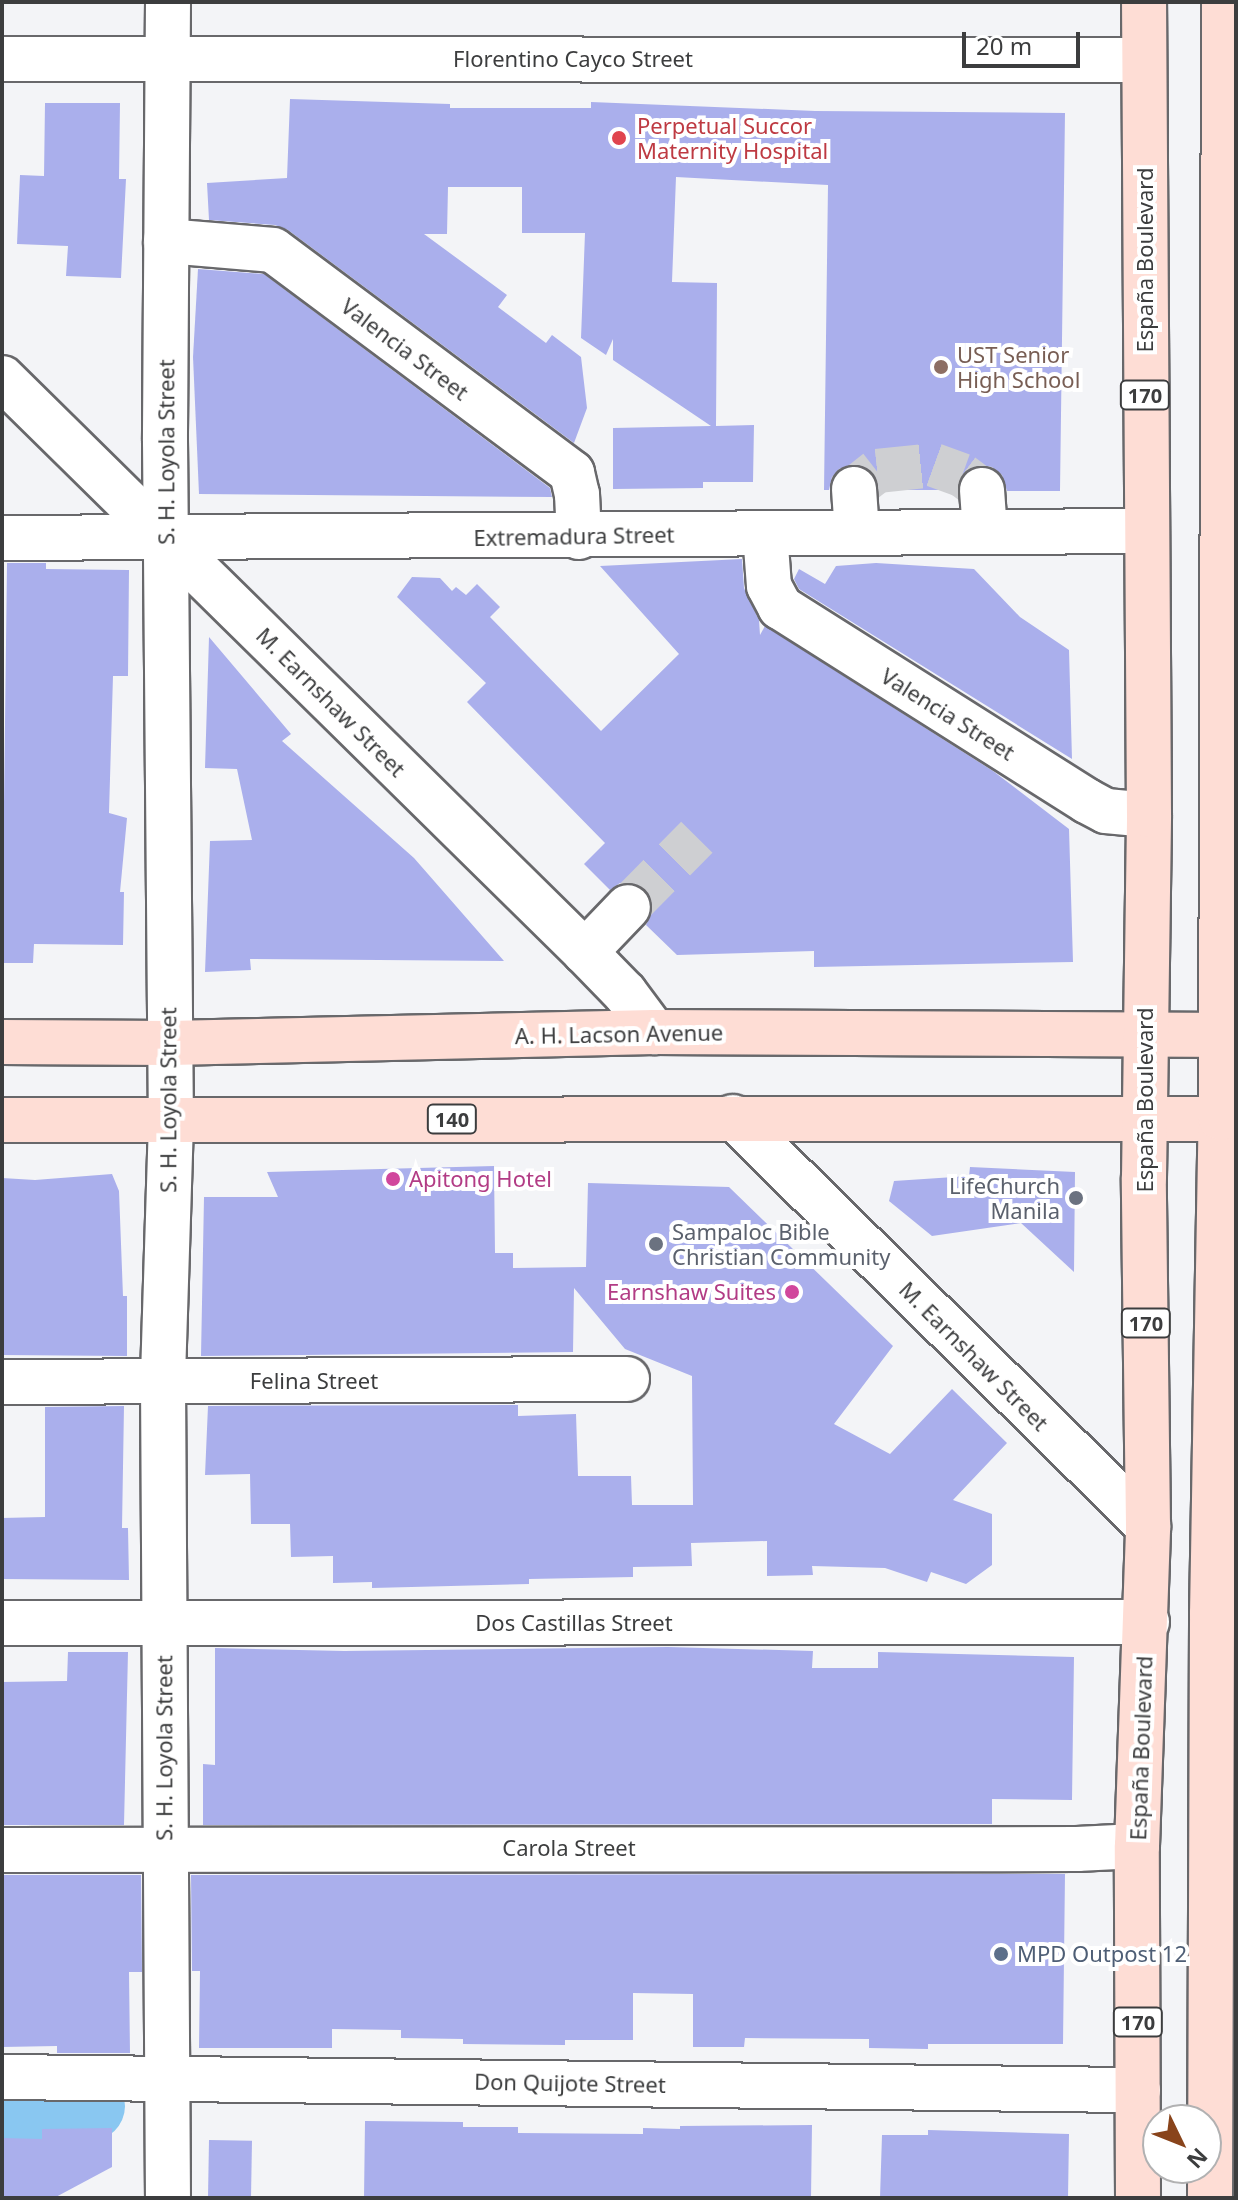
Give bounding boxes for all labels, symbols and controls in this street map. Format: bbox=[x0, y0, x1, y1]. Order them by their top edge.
scale bar bbox=[966, 16, 1084, 66]
text: 20 m bbox=[976, 29, 1032, 62]
street label: Florentino Cayco Street bbox=[453, 46, 693, 72]
place label: Perpetual Succor Maternity Hospital bbox=[637, 112, 828, 164]
marker: Perpetual Succor Maternity Hospital bbox=[608, 127, 630, 149]
street label: España Boulevard bbox=[1132, 168, 1158, 352]
street label: Valencia Street bbox=[336, 293, 474, 405]
place label: UST Senior High School bbox=[957, 341, 1080, 392]
marker: UST Senior High School bbox=[932, 358, 950, 376]
street label: S. H. Loyola Street bbox=[153, 359, 179, 545]
road number: 170 bbox=[1119, 379, 1171, 411]
street label: Extremadura Street bbox=[473, 521, 675, 551]
street label: M. Earnshaw Street bbox=[251, 622, 411, 782]
street label: Valencia Street bbox=[876, 662, 1020, 766]
street label: S. H. Loyola Street bbox=[155, 1007, 181, 1193]
street label: España Boulevard bbox=[1132, 1008, 1158, 1192]
street label: A. H. Lacson Avenue bbox=[515, 1019, 723, 1049]
road number: 140 bbox=[426, 1103, 478, 1135]
place label: Apitong Hotel bbox=[409, 1166, 552, 1192]
marker: Apitong Hotel bbox=[384, 1170, 402, 1188]
place label: LifeChurch Manila bbox=[949, 1172, 1060, 1224]
marker: LifeChurch Manila bbox=[1067, 1189, 1085, 1207]
place label: Sampaloc Bible Christian Community bbox=[672, 1218, 890, 1270]
marker: Sampaloc Bible Christian Community bbox=[647, 1235, 665, 1253]
street label: M. Earnshaw Street bbox=[894, 1276, 1054, 1436]
place label: Earnshaw Suites bbox=[607, 1279, 776, 1305]
marker: Earnshaw Suites bbox=[783, 1283, 801, 1301]
road number: 170 bbox=[1120, 1307, 1172, 1339]
street label: Felina Street bbox=[250, 1368, 378, 1394]
street label: Dos Castillas Street bbox=[475, 1610, 673, 1636]
street label: S. H. Loyola Street bbox=[151, 1655, 177, 1841]
street label: España Boulevard bbox=[1125, 1655, 1157, 1841]
street label: Carola Street bbox=[502, 1835, 636, 1861]
place label: MPD Outpost 12 bbox=[1017, 1941, 1187, 1967]
marker: MPD Outpost 12 bbox=[992, 1945, 1010, 1963]
road number: 170 bbox=[1112, 2006, 1164, 2038]
street label: Don Quijote Street bbox=[474, 2068, 666, 2098]
north arrow bbox=[1142, 2104, 1222, 2184]
text: N bbox=[1181, 2142, 1215, 2176]

